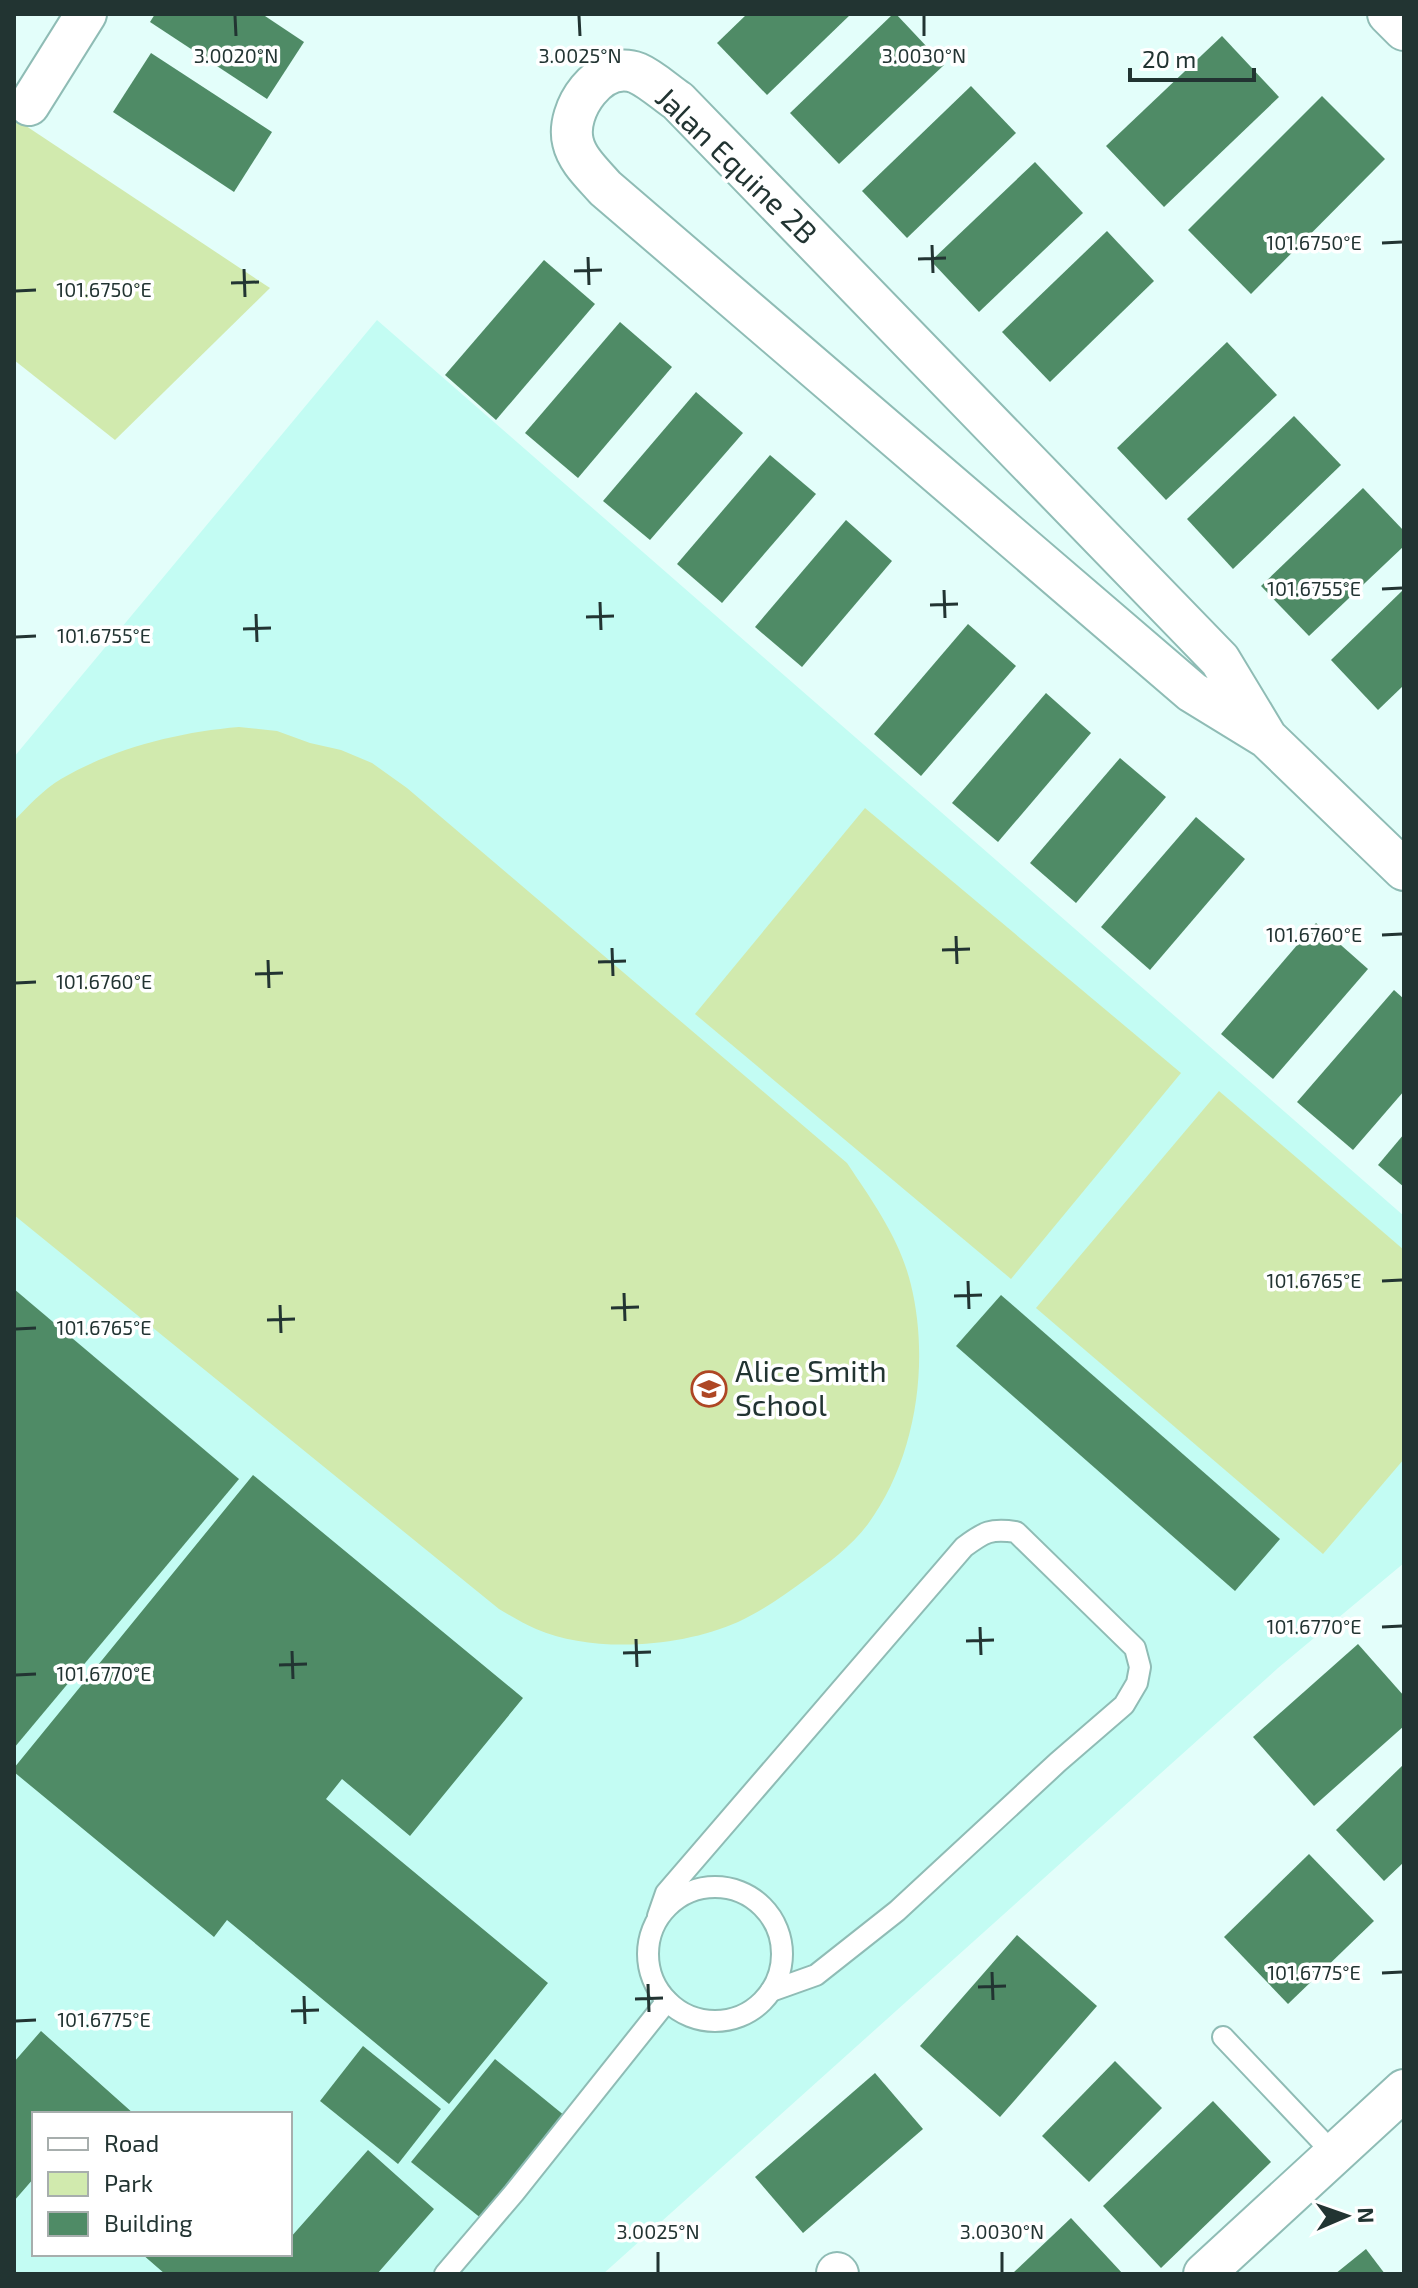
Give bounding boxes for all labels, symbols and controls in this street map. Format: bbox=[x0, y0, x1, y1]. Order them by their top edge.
scale bar bbox=[1130, 32, 1254, 82]
text: 3.0020°N bbox=[194, 43, 278, 67]
text: 3.0025°N bbox=[538, 43, 622, 67]
text: 3.0030°N bbox=[882, 43, 966, 67]
text: 20 m bbox=[1142, 44, 1196, 73]
street label: Jalan Equine 2B bbox=[649, 79, 826, 251]
text: 101.6750°E bbox=[1266, 230, 1362, 254]
text: 101.6750°E bbox=[56, 277, 152, 301]
text: 101.6755°E bbox=[1267, 576, 1361, 600]
text: 101.6755°E bbox=[57, 623, 151, 647]
text: 101.6760°E bbox=[1266, 922, 1362, 946]
text: 101.6760°E bbox=[56, 969, 152, 993]
text: 101.6765°E bbox=[1267, 1268, 1361, 1292]
text: 101.6765°E bbox=[57, 1315, 151, 1339]
place label: Alice Smith School bbox=[735, 1352, 887, 1422]
school or university icon: Alice Smith School bbox=[690, 1370, 728, 1408]
text: 101.6770°E bbox=[1267, 1614, 1362, 1638]
text: 101.6770°E bbox=[57, 1661, 152, 1685]
text: 101.6775°E bbox=[1267, 1960, 1361, 1984]
text: 101.6775°E bbox=[57, 2007, 151, 2031]
legend bbox=[32, 2112, 292, 2256]
text: Road bbox=[104, 2128, 159, 2157]
text: Park bbox=[104, 2168, 153, 2197]
north arrow bbox=[1306, 2176, 1386, 2256]
text: N bbox=[1354, 2207, 1380, 2224]
text: Building bbox=[104, 2208, 193, 2237]
text: 3.0025°N bbox=[616, 2219, 700, 2243]
text: 3.0030°N bbox=[960, 2219, 1044, 2243]

